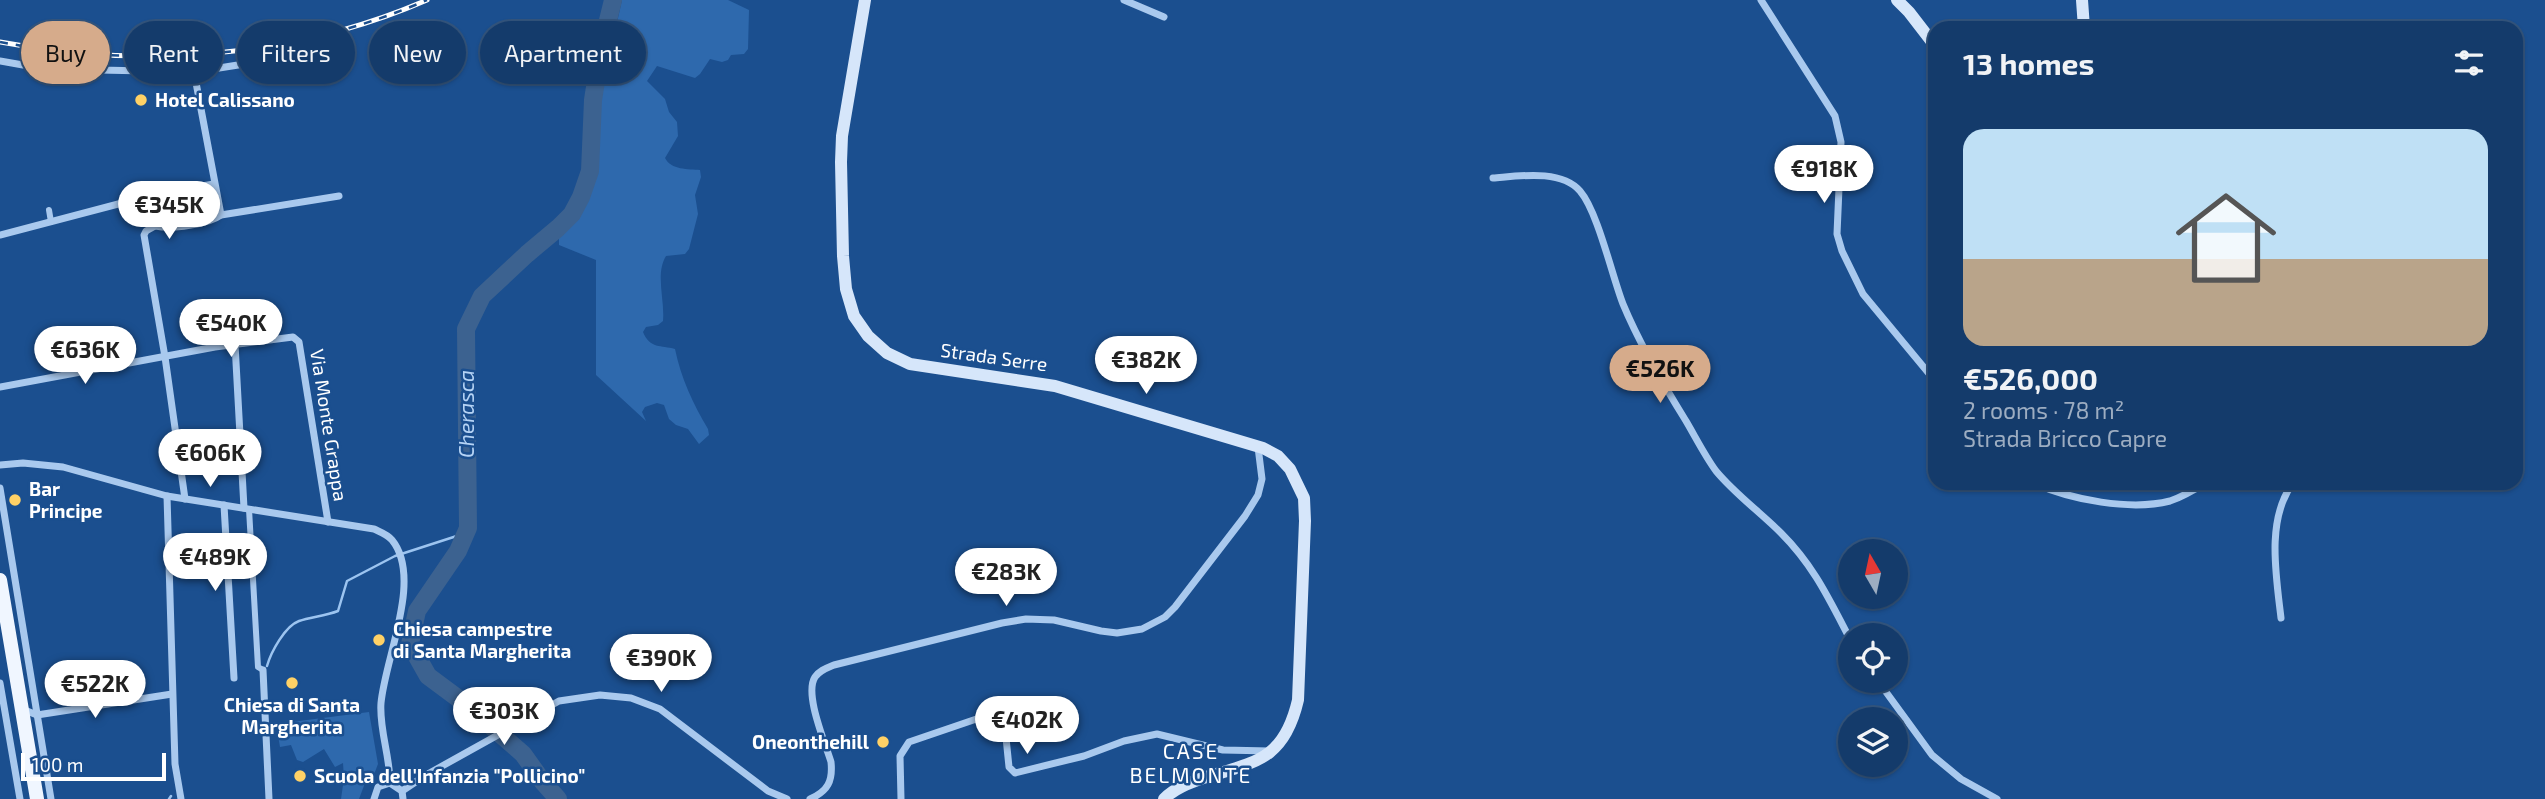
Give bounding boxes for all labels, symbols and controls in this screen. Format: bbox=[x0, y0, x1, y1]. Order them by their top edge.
chip: Buy bbox=[21, 21, 110, 84]
chip: Rent bbox=[124, 21, 223, 84]
chip: Filters bbox=[237, 21, 355, 84]
chip: New bbox=[369, 21, 466, 84]
chip: Apartment bbox=[480, 21, 646, 84]
icon: filters bbox=[2450, 44, 2488, 82]
text: 13 homes bbox=[1963, 45, 2094, 81]
place label: Hotel Calissano bbox=[155, 88, 295, 111]
marker: Hotel Calissano bbox=[133, 92, 149, 108]
pin: €918K bbox=[1775, 146, 1873, 205]
text: €918K bbox=[1790, 154, 1858, 182]
icon: home bbox=[2163, 175, 2289, 301]
pin: €345K bbox=[120, 182, 218, 241]
text: €345K bbox=[134, 190, 204, 218]
pin: €540K bbox=[182, 300, 280, 359]
text: €540K bbox=[195, 308, 267, 336]
pin: €636K bbox=[36, 326, 134, 386]
text: €636K bbox=[50, 335, 120, 363]
pin: €382K bbox=[1097, 336, 1195, 396]
street label: Strada Serre bbox=[939, 338, 1049, 375]
text: €382K bbox=[1111, 345, 1181, 373]
pin: €526K bbox=[1611, 346, 1709, 405]
street label: Via Monte Grappa bbox=[306, 347, 353, 503]
text: €526K bbox=[1626, 354, 1694, 382]
text: €526,000 bbox=[1963, 360, 2098, 396]
water label: Cherasca bbox=[453, 370, 478, 458]
text: 2 rooms · 78 m² bbox=[1963, 396, 2124, 424]
text: Strada Bricco Capre bbox=[1963, 424, 2167, 452]
pin: €606K bbox=[161, 430, 259, 489]
text: €606K bbox=[174, 438, 246, 466]
place label: Bar Principe bbox=[29, 477, 103, 522]
marker: Bar Principe bbox=[7, 492, 23, 508]
pin: €489K bbox=[166, 534, 264, 593]
north arrow bbox=[1838, 539, 1908, 609]
map controls bbox=[1838, 539, 1908, 777]
text: €489K bbox=[179, 542, 251, 570]
pin: €283K bbox=[957, 548, 1055, 608]
text: €283K bbox=[971, 557, 1041, 585]
place label: Chiesa campestre di Santa Margherita bbox=[393, 617, 571, 662]
button: locate bbox=[1838, 623, 1908, 693]
marker: Chiesa campestre di Santa Margherita bbox=[371, 632, 387, 648]
pin: €390K bbox=[612, 634, 710, 694]
text: €390K bbox=[626, 643, 696, 671]
pin: €522K bbox=[46, 660, 144, 720]
text: €522K bbox=[61, 669, 129, 697]
marker: Chiesa di Santa Margherita bbox=[284, 675, 300, 691]
pin: €303K bbox=[455, 688, 553, 747]
place label: Chiesa di Santa Margherita bbox=[224, 693, 360, 738]
text: €303K bbox=[469, 696, 539, 724]
pin: €402K bbox=[978, 696, 1076, 756]
text: €402K bbox=[991, 705, 1063, 733]
button: layers bbox=[1838, 707, 1908, 777]
place label: Oneonthehill bbox=[752, 730, 870, 753]
marker: Oneonthehill bbox=[875, 734, 891, 750]
district label: CASE BELMONTE bbox=[1130, 738, 1252, 787]
scale bar bbox=[21, 750, 166, 782]
text: 100 m bbox=[32, 753, 83, 776]
place label: Scuola dell'Infanzia "Pollicino" bbox=[314, 764, 585, 787]
marker: Scuola dell'Infanzia "Pollicino" bbox=[292, 768, 308, 784]

